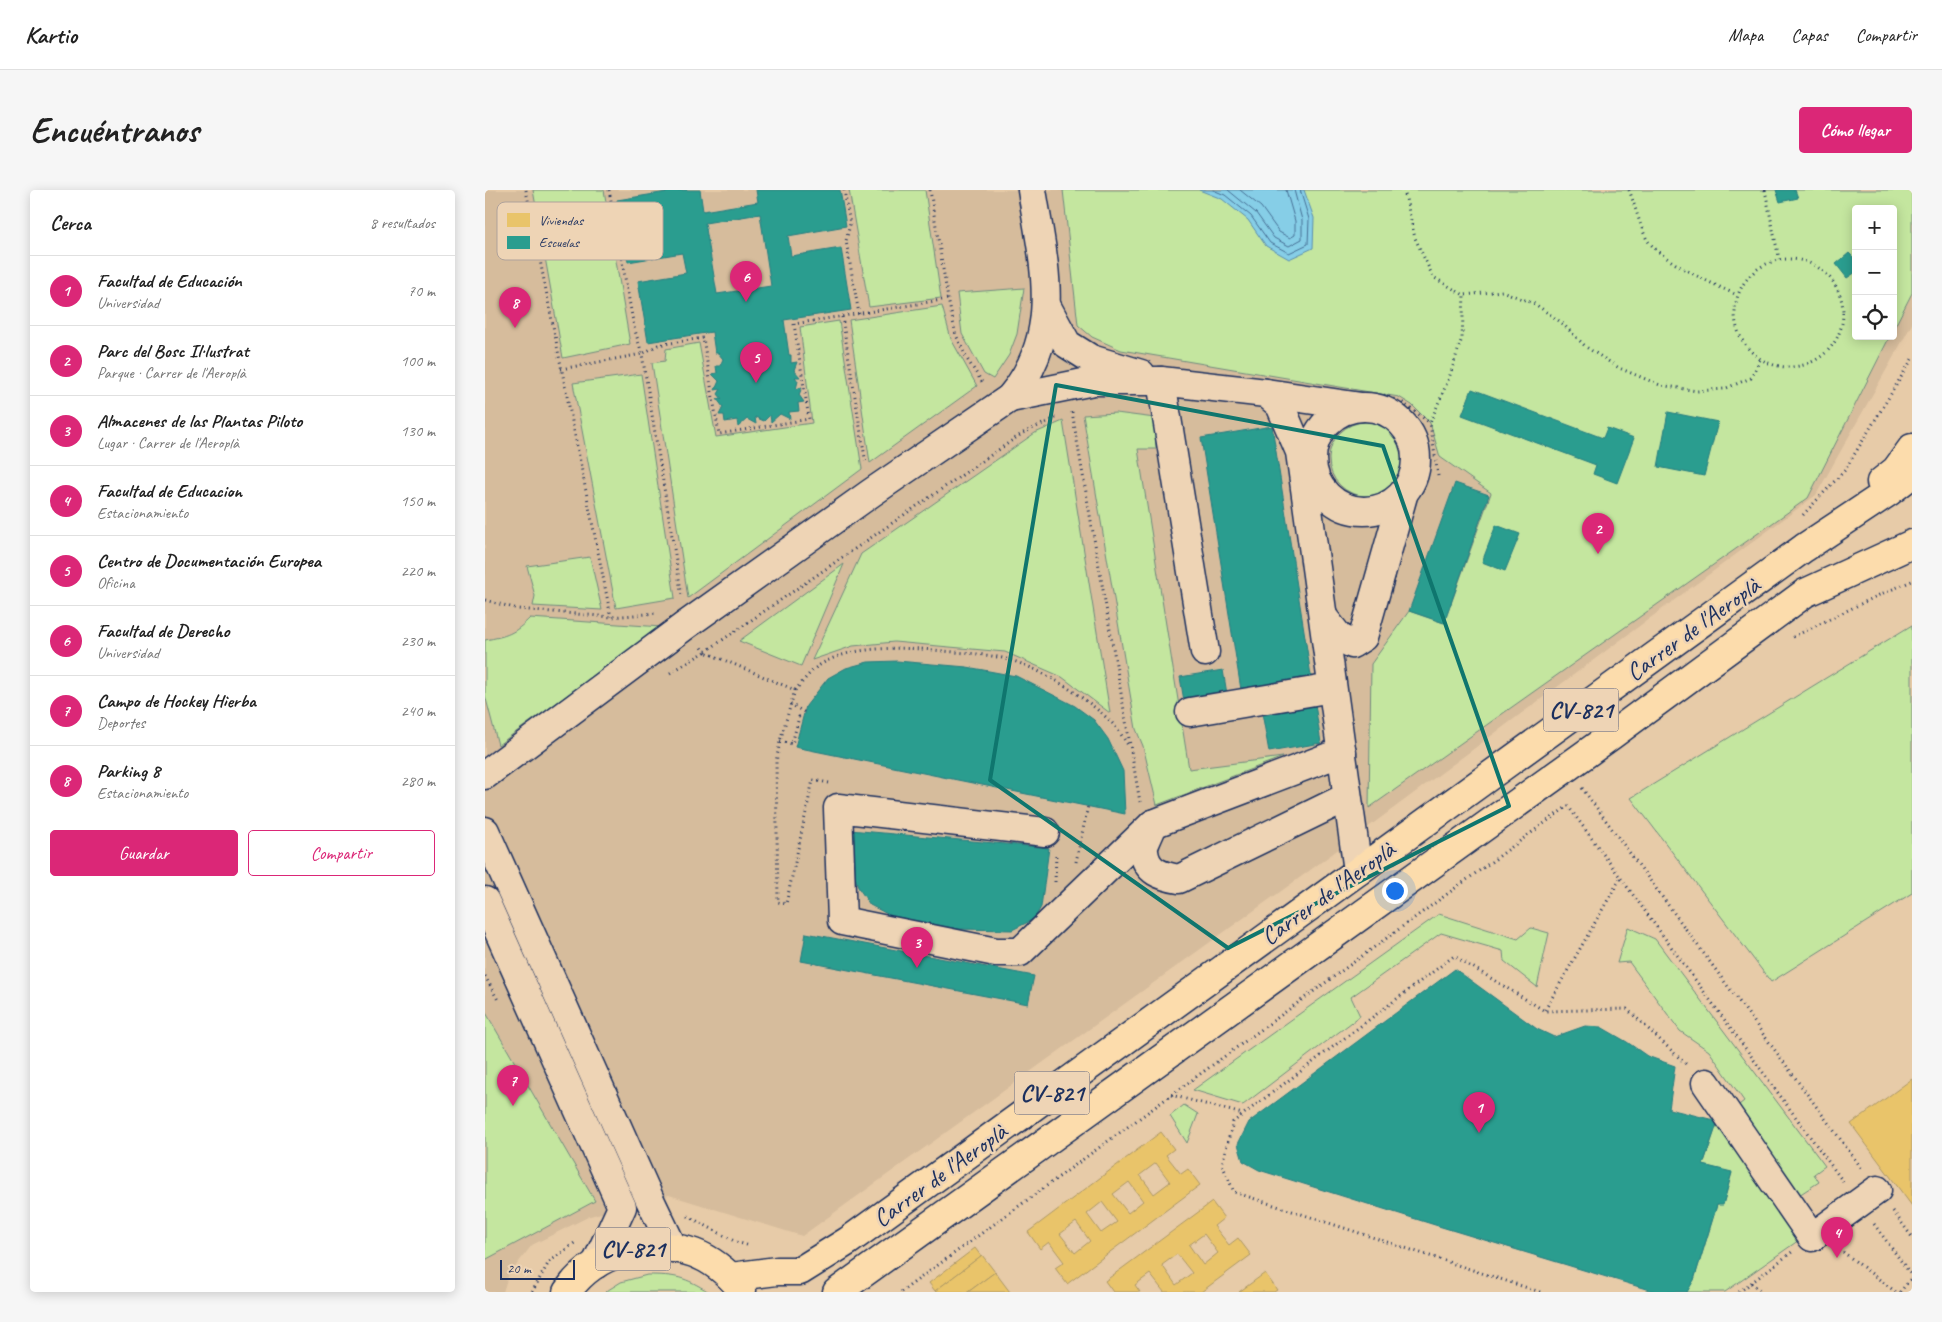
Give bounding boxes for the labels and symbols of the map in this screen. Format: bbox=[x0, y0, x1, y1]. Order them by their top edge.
legend bbox=[497, 202, 663, 260]
text: Viviendas bbox=[539, 212, 584, 229]
text: Escuelas bbox=[539, 234, 580, 251]
pin: 6 bbox=[730, 261, 762, 302]
pin: 8 bbox=[499, 287, 531, 328]
pin: 5 bbox=[740, 342, 772, 383]
pin: 2 bbox=[1582, 513, 1614, 554]
street label: Carrer de l'Aeroplà bbox=[1620, 568, 1768, 688]
road number: CV-821 bbox=[1543, 688, 1619, 732]
street label: Carrer de l'Aeroplà bbox=[1255, 832, 1403, 952]
your location bbox=[1382, 878, 1408, 904]
pin: 3 bbox=[901, 927, 933, 968]
pin: 7 bbox=[497, 1065, 529, 1106]
road number: CV-821 bbox=[1015, 1071, 1089, 1114]
pin: 1 bbox=[1463, 1092, 1495, 1133]
street label: Carrer de l'Aeroplà bbox=[867, 1114, 1015, 1234]
pin: 4 bbox=[1821, 1217, 1853, 1258]
road number: CV-821 bbox=[595, 1228, 671, 1270]
scale bar bbox=[500, 1257, 575, 1280]

